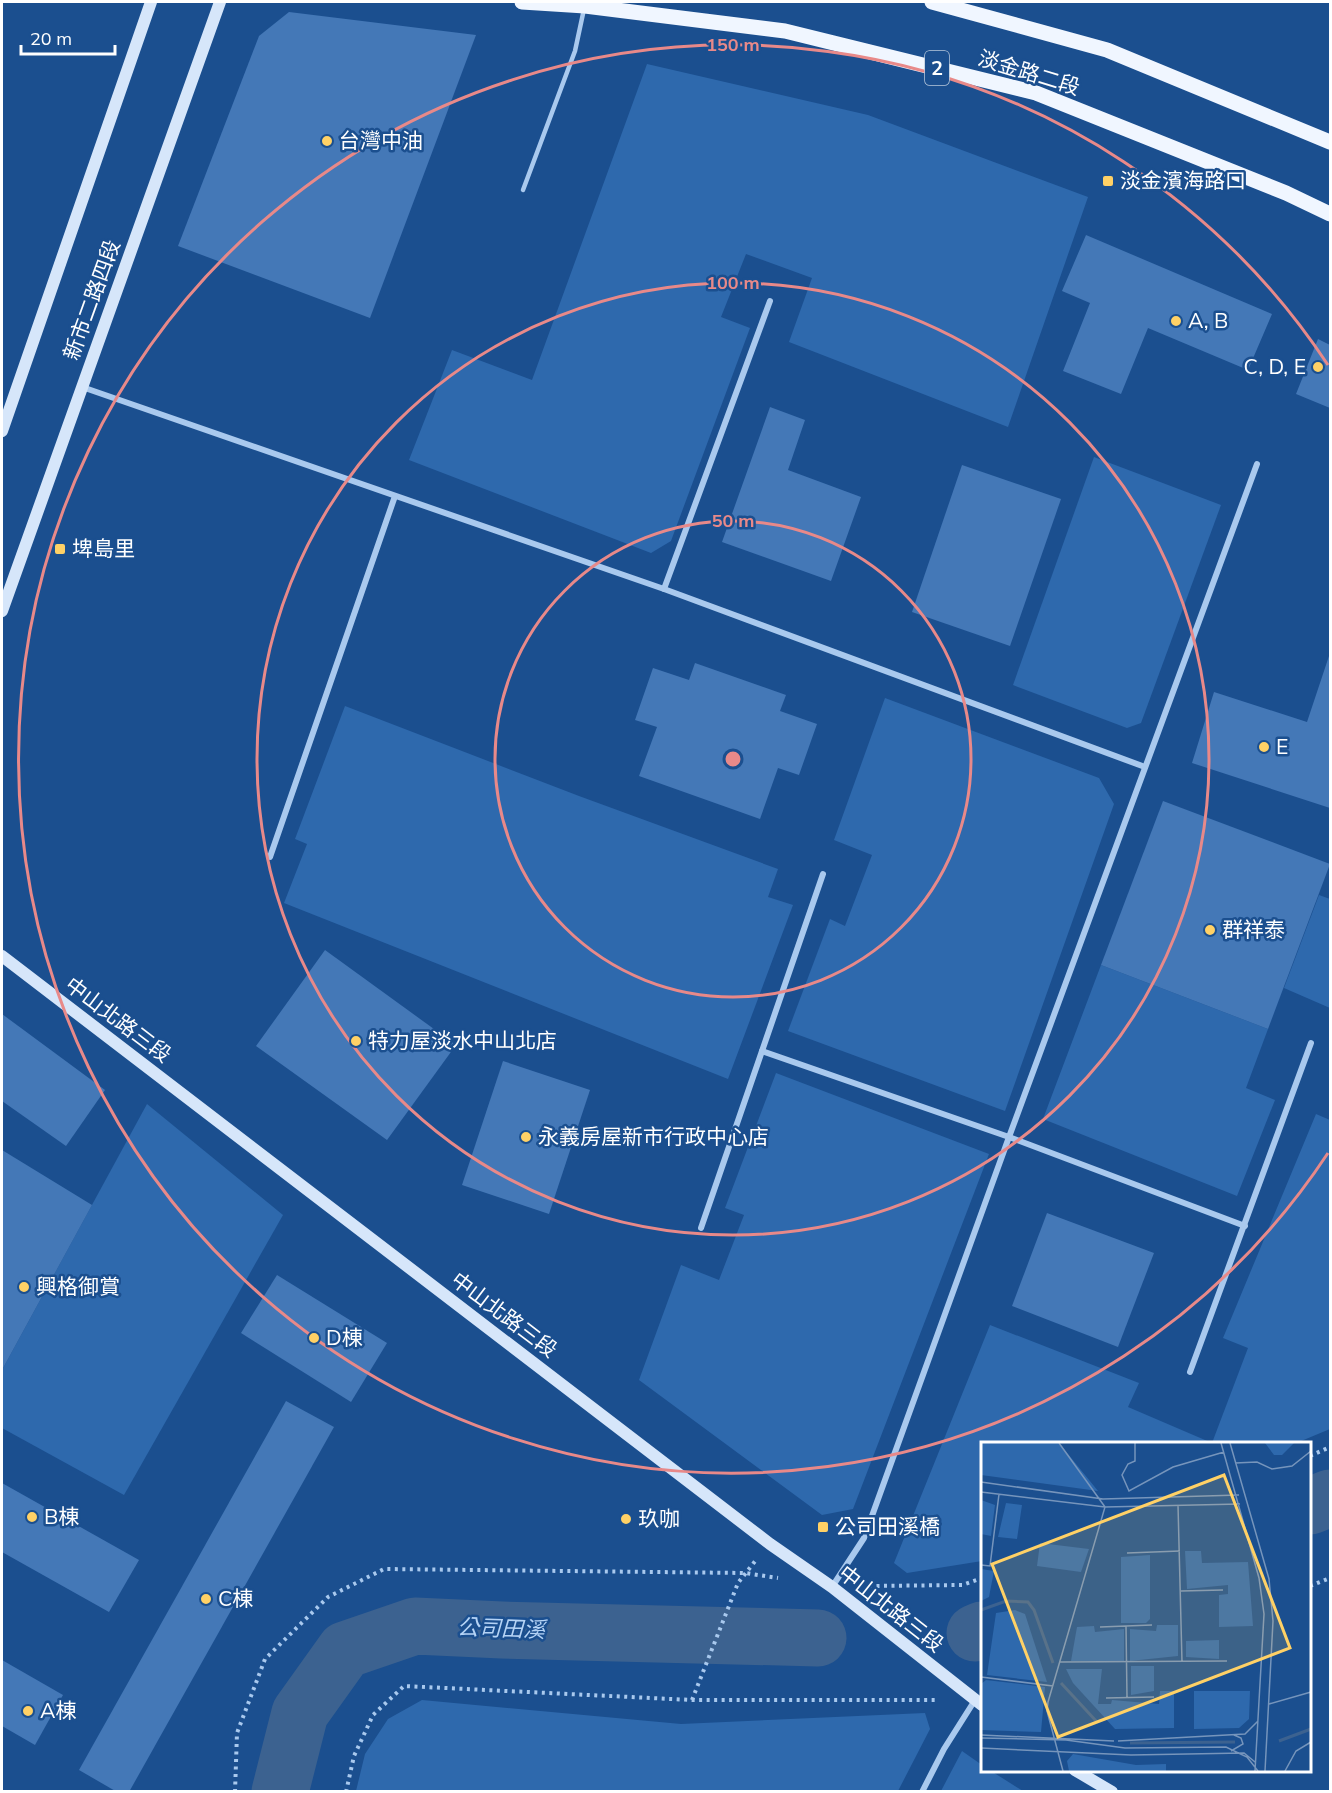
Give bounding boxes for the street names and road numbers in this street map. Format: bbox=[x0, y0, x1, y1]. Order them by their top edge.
street label: 淡金路二段 bbox=[975, 44, 1083, 100]
road number: 2 bbox=[925, 51, 949, 85]
street label: 新市二路四段 bbox=[57, 236, 125, 363]
street label: 中山北路三段 bbox=[60, 971, 177, 1067]
street label: 中山北路三段 bbox=[446, 1266, 563, 1362]
street label: 中山北路三段 bbox=[834, 1559, 949, 1657]

